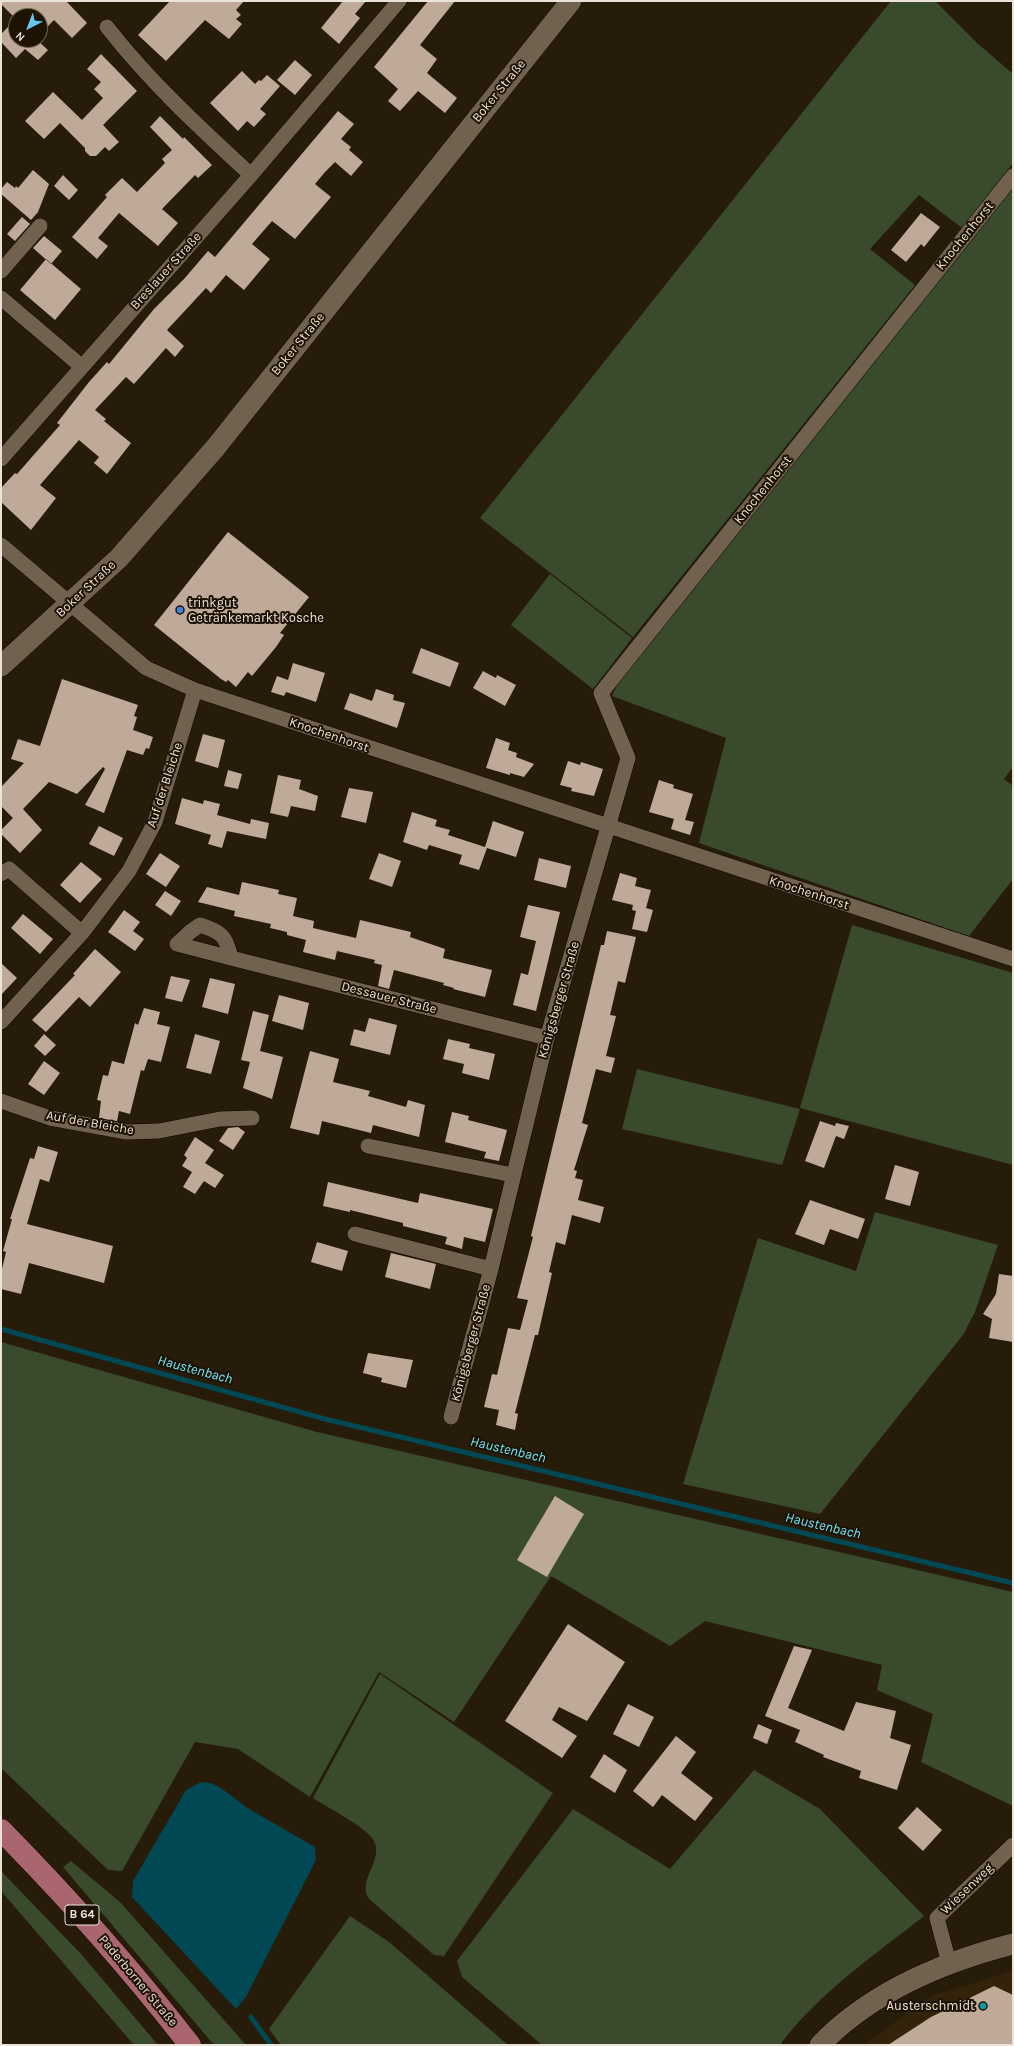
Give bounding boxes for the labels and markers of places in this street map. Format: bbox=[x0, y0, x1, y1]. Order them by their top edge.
place label: trinkgut Getränkemarkt Kosche bbox=[188, 595, 324, 626]
marker: trinkgut Getränkemarkt Kosche bbox=[175, 605, 185, 615]
place label: Austerschmidt bbox=[887, 1998, 975, 2014]
marker: Austerschmidt bbox=[978, 2001, 988, 2011]

